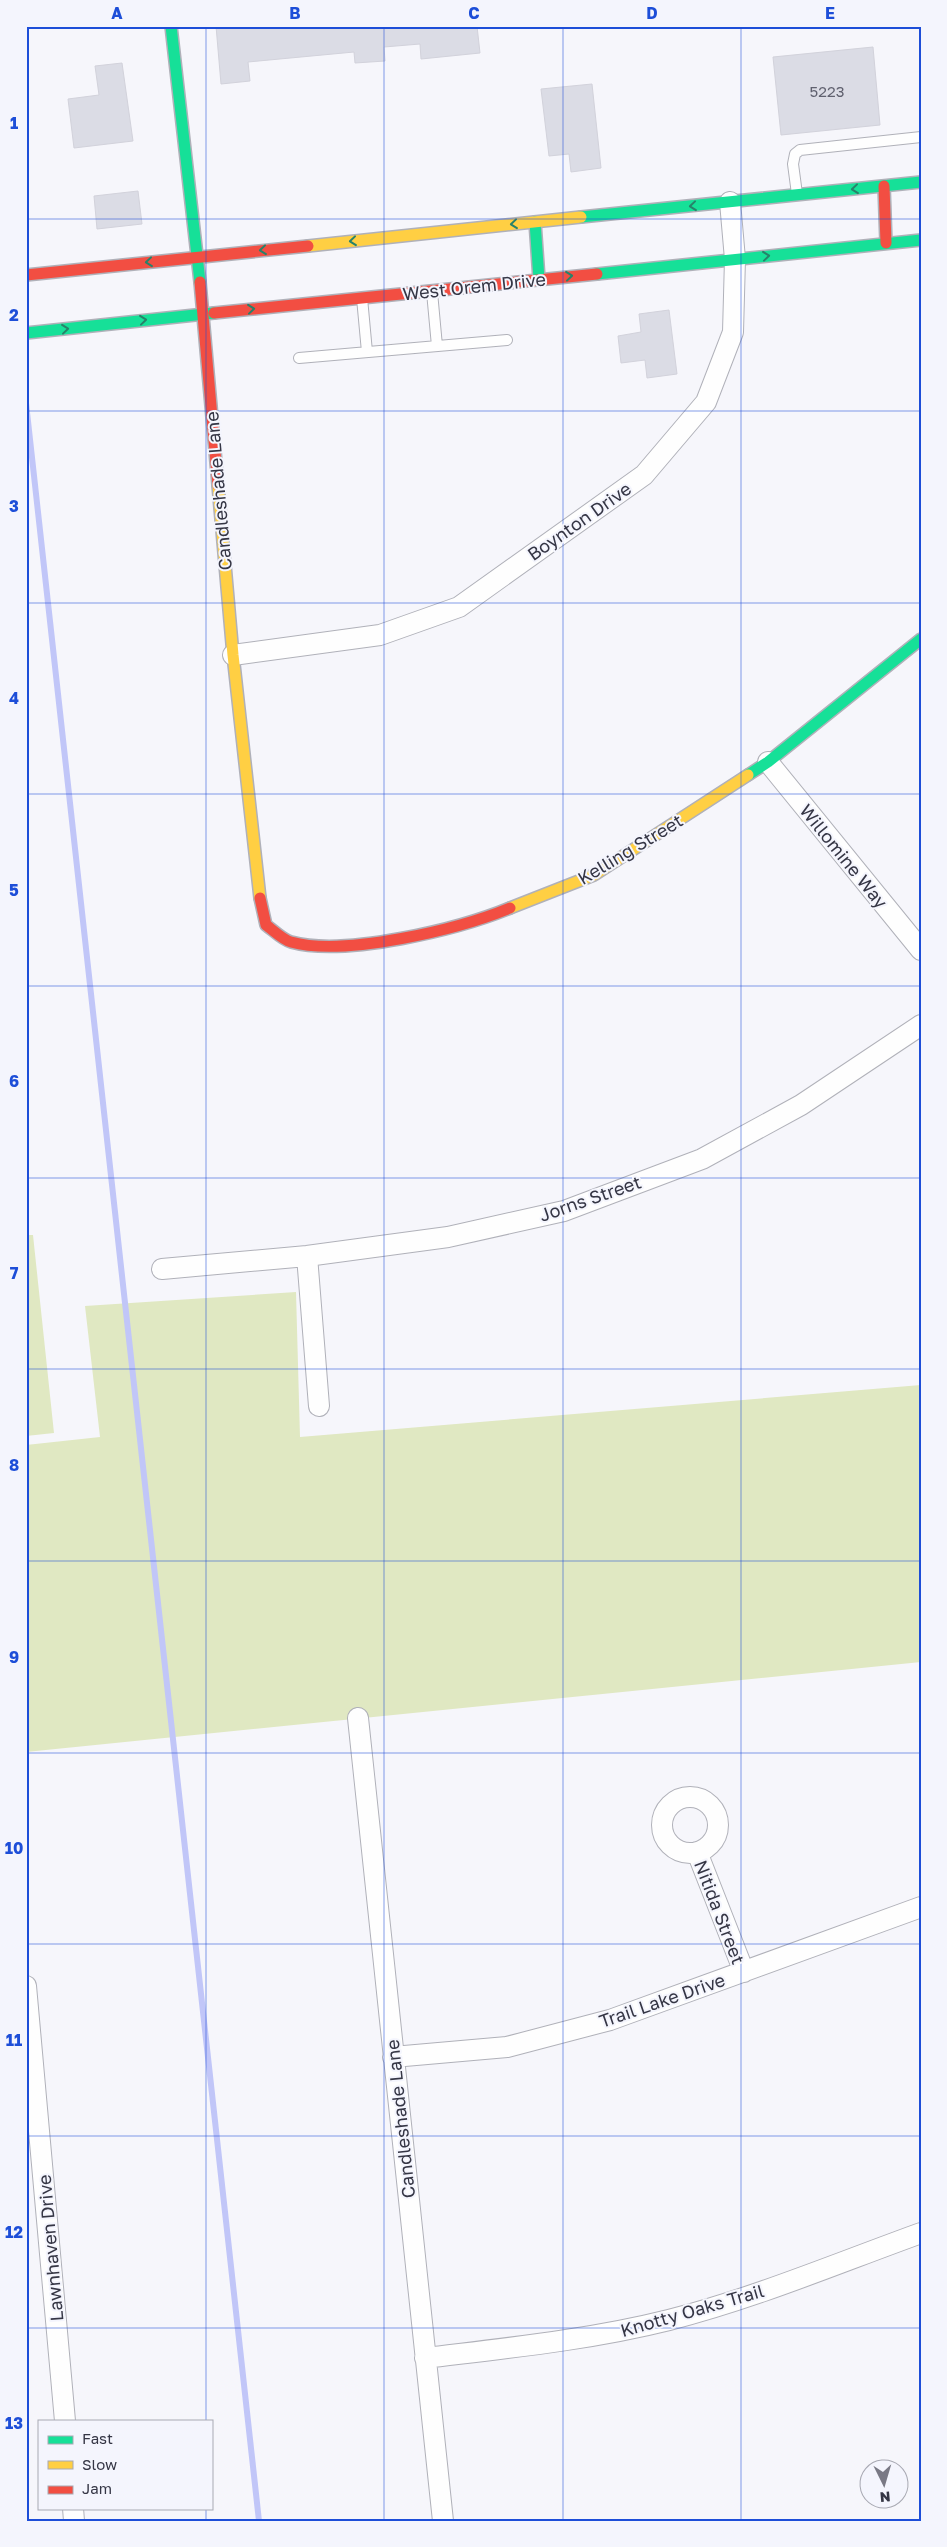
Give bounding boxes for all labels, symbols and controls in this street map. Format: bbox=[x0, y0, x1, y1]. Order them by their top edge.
text: A bbox=[111, 3, 123, 23]
text: B bbox=[289, 3, 301, 23]
text: C bbox=[468, 3, 480, 23]
text: D bbox=[646, 3, 658, 23]
text: E bbox=[825, 3, 835, 23]
house number: 5223 bbox=[810, 82, 844, 100]
text: 1 bbox=[10, 113, 18, 133]
one-way arrow bbox=[851, 183, 859, 194]
one-way arrow bbox=[689, 200, 697, 211]
one-way arrow bbox=[510, 218, 518, 229]
one-way arrow bbox=[348, 235, 356, 246]
one-way arrow bbox=[259, 244, 267, 255]
one-way arrow bbox=[762, 251, 770, 262]
one-way arrow bbox=[145, 256, 153, 267]
street label: West Orem Drive bbox=[401, 268, 547, 304]
one-way arrow bbox=[566, 271, 574, 282]
one-way arrow bbox=[247, 304, 255, 315]
text: 2 bbox=[9, 305, 19, 325]
one-way arrow bbox=[139, 315, 147, 326]
one-way arrow bbox=[62, 324, 70, 335]
street label: Candleshade Lane bbox=[200, 411, 236, 571]
street label: Boynton Drive bbox=[523, 477, 635, 565]
text: 3 bbox=[9, 496, 19, 516]
text: 4 bbox=[9, 688, 19, 708]
street label: Willomine Way bbox=[795, 800, 893, 912]
street label: Kelling Street bbox=[573, 809, 687, 889]
text: 5 bbox=[9, 880, 19, 900]
text: 6 bbox=[9, 1071, 19, 1091]
street label: Jorns Street bbox=[536, 1170, 644, 1226]
text: 7 bbox=[10, 1263, 19, 1283]
text: 8 bbox=[9, 1455, 19, 1475]
text: 9 bbox=[9, 1647, 19, 1667]
text: 10 bbox=[5, 1838, 23, 1858]
street label: Nitida Street bbox=[690, 1857, 750, 1967]
street label: Trail Lake Drive bbox=[596, 1968, 728, 2032]
text: 11 bbox=[6, 2030, 22, 2050]
street label: Candleshade Lane bbox=[381, 2039, 419, 2199]
street label: Lawnhaven Drive bbox=[33, 2174, 67, 2322]
text: 12 bbox=[5, 2222, 23, 2242]
street label: Knotty Oaks Trail bbox=[618, 2279, 767, 2341]
text: 13 bbox=[5, 2413, 23, 2433]
legend bbox=[38, 2420, 212, 2510]
text: Fast bbox=[82, 2429, 113, 2447]
text: Slow bbox=[82, 2455, 117, 2473]
north arrow bbox=[860, 2460, 910, 2510]
text: Jam bbox=[82, 2479, 112, 2497]
text: N bbox=[879, 2489, 891, 2506]

